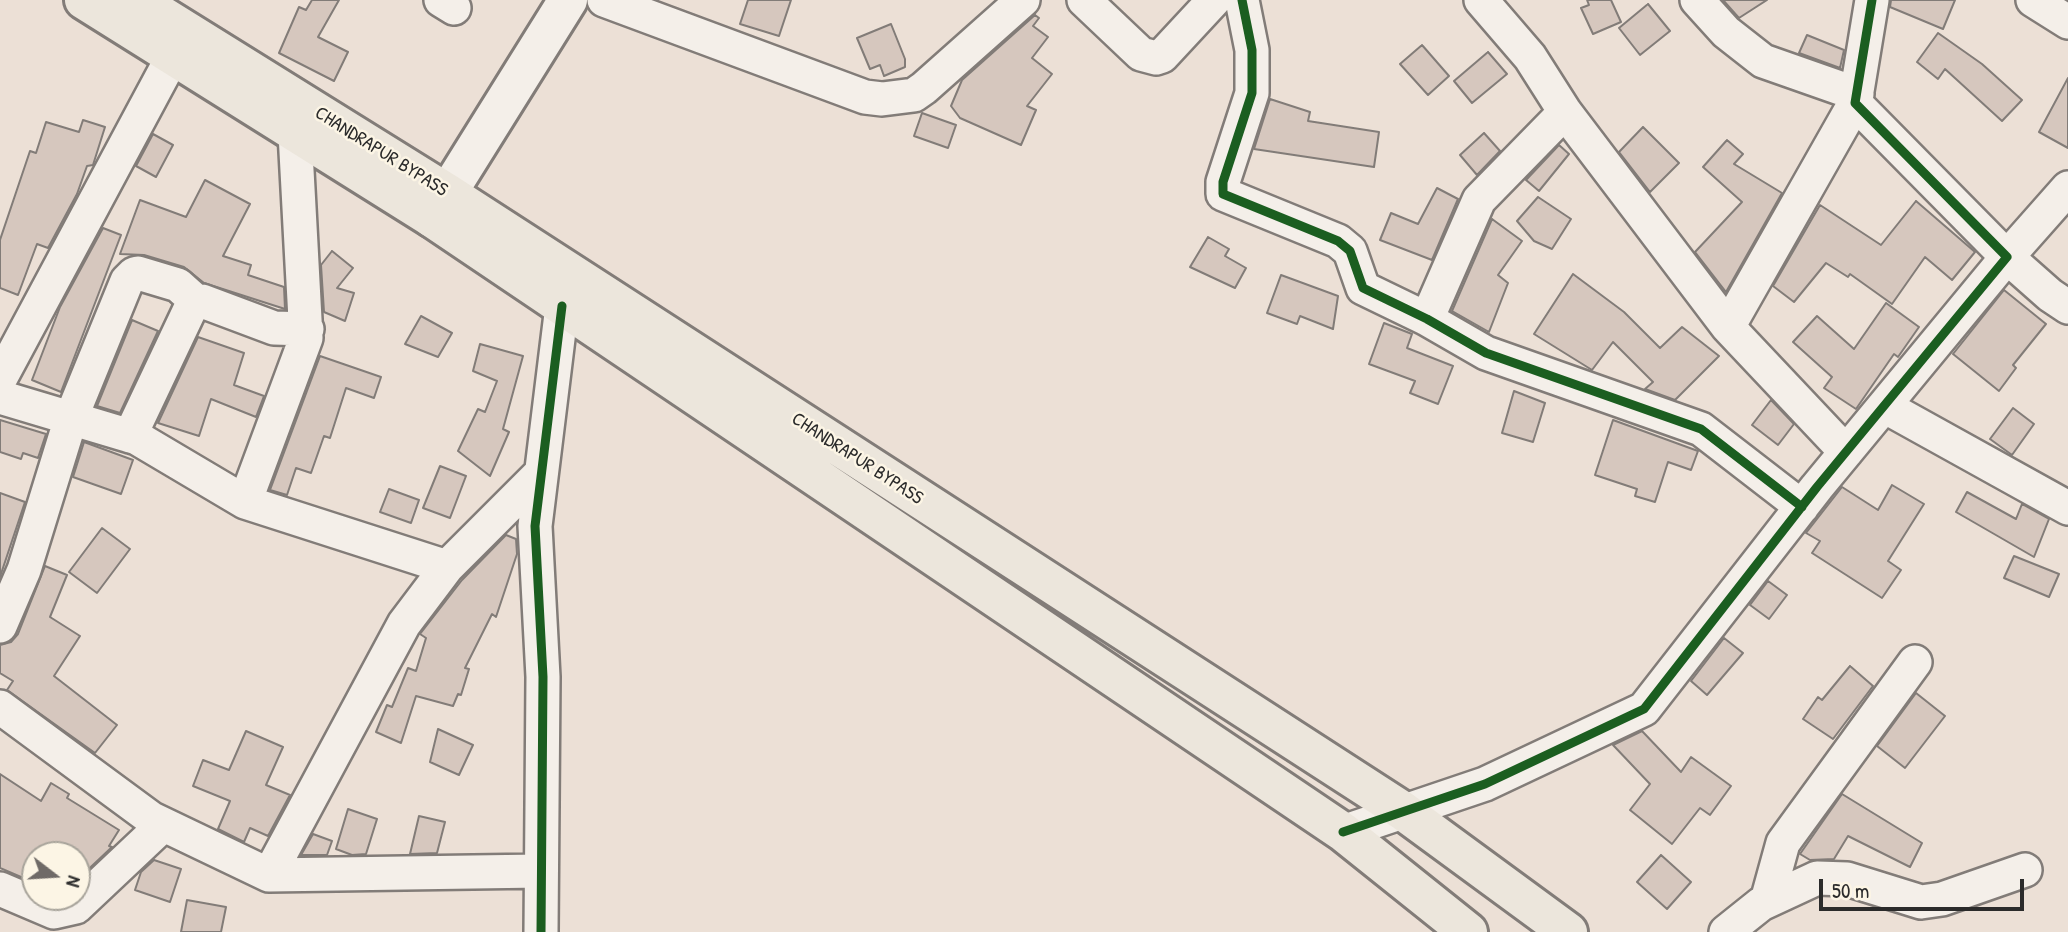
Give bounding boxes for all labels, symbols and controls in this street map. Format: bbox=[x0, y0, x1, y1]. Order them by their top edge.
street label: CHANDRAPUR BYPASS bbox=[310, 102, 452, 202]
street label: CHANDRAPUR BYPASS bbox=[787, 408, 927, 510]
north arrow bbox=[21, 841, 91, 911]
scale bar bbox=[1823, 866, 2028, 910]
text: N bbox=[60, 873, 88, 890]
text: 50 m bbox=[1832, 876, 1869, 905]

